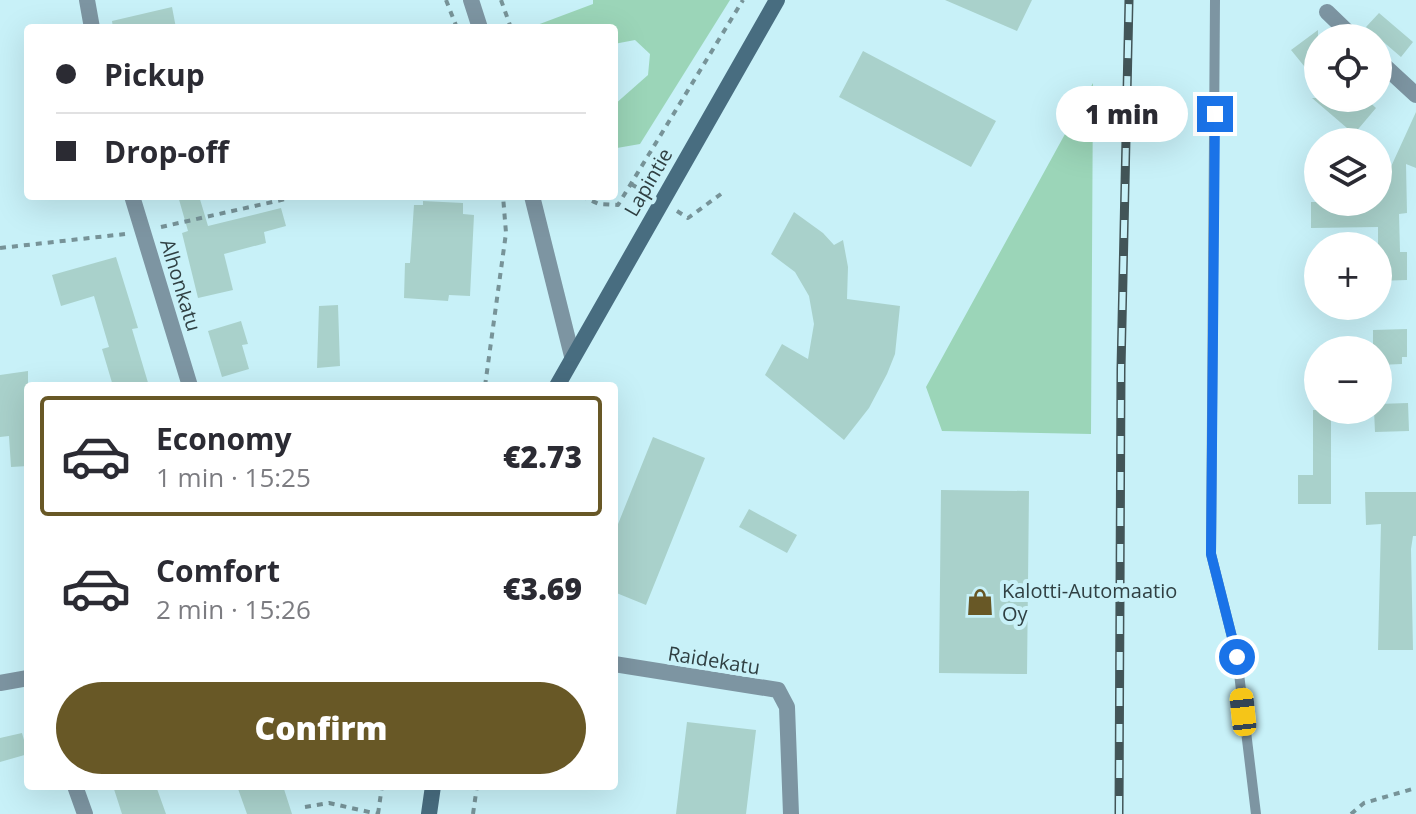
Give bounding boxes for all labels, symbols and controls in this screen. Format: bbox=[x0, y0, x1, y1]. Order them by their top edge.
map controls bbox=[1304, 24, 1392, 424]
button: locate bbox=[1304, 24, 1392, 112]
text: Pickup bbox=[104, 54, 205, 95]
callout: 1 min bbox=[1055, 86, 1187, 142]
text: 1 min bbox=[1085, 96, 1159, 132]
route end bbox=[1197, 96, 1233, 132]
button: layers bbox=[1304, 128, 1392, 216]
text: Drop-off bbox=[104, 131, 229, 172]
street label: Lapintie bbox=[618, 143, 678, 221]
button: + bbox=[1304, 232, 1392, 320]
street label: Alhonkatu bbox=[154, 235, 208, 335]
button: − bbox=[1304, 336, 1392, 424]
text: Economy bbox=[156, 418, 292, 459]
icon: car bbox=[60, 420, 132, 492]
text: €2.73 bbox=[503, 436, 582, 477]
text: 1 min · 15:25 bbox=[156, 459, 311, 495]
text: Comfort bbox=[156, 550, 280, 591]
icon: car bbox=[60, 552, 132, 624]
text: €3.69 bbox=[503, 568, 582, 609]
place label: Kalotti-Automaatio Oy bbox=[1002, 577, 1177, 627]
shop icon: Kalotti-Automaatio Oy bbox=[965, 587, 995, 617]
text: 2 min · 15:26 bbox=[156, 591, 311, 627]
street label: Raidekatu bbox=[666, 639, 762, 681]
route start bbox=[1219, 639, 1255, 675]
button: Confirm bbox=[56, 682, 586, 774]
car bbox=[1229, 687, 1257, 737]

